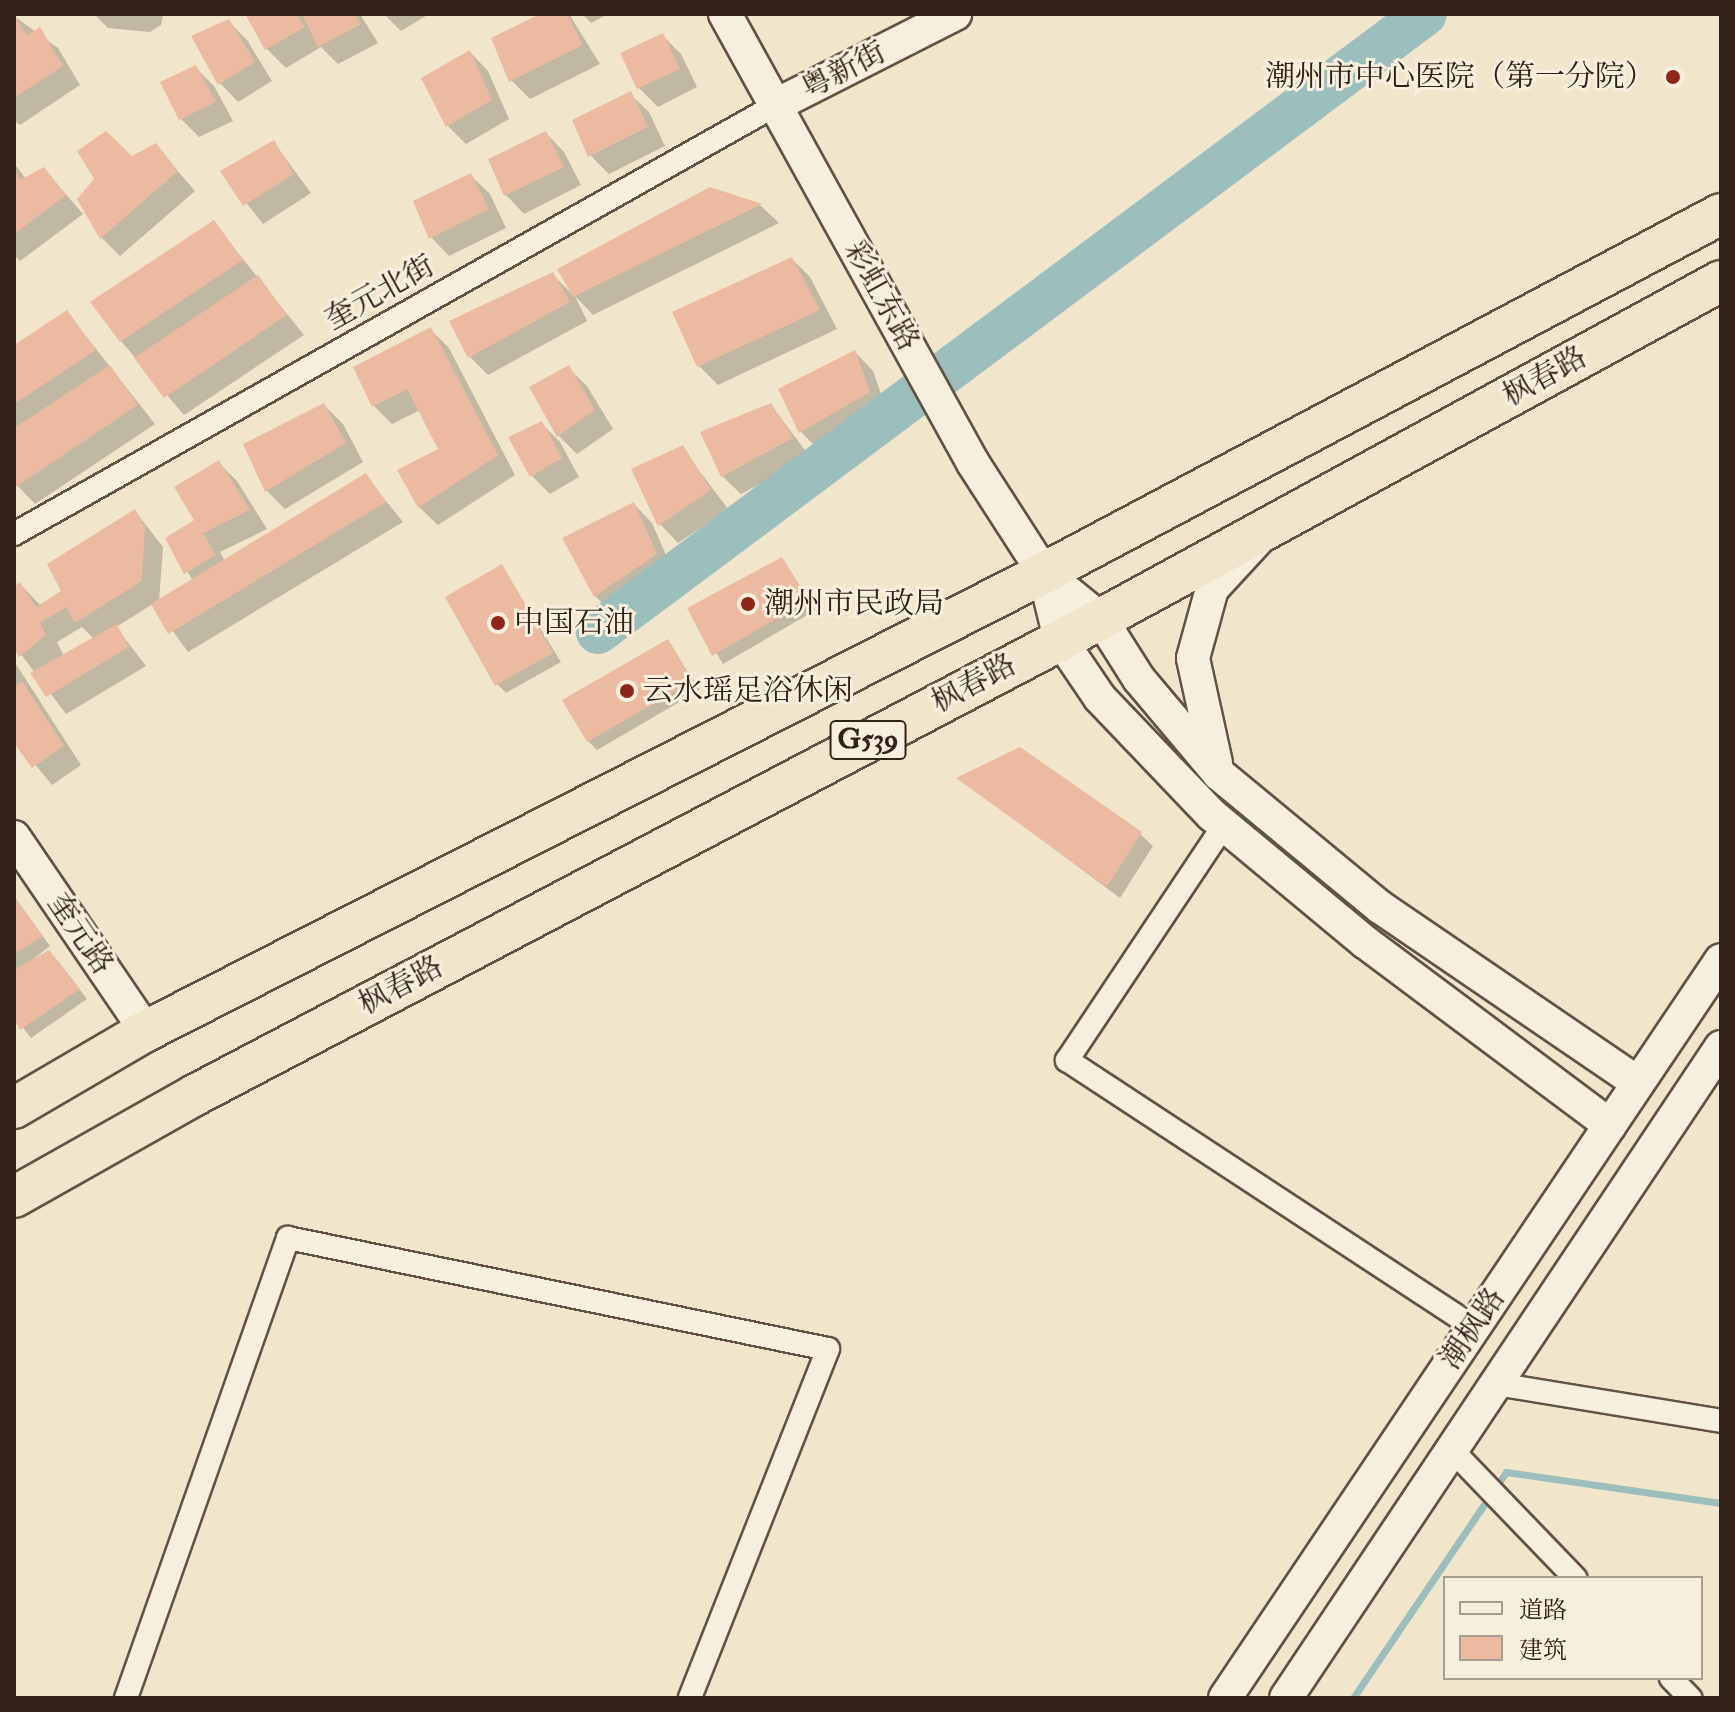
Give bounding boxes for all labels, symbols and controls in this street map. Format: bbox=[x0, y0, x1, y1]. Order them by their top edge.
street label: 粤新街 bbox=[796, 35, 892, 107]
place label: 潮州市中心医院（第一分院） bbox=[1265, 59, 1655, 95]
marker: 潮州市中心医院（第一分院） bbox=[1662, 66, 1684, 88]
street label: 彩虹东路 bbox=[836, 235, 926, 357]
street label: 奎元北街 bbox=[319, 248, 441, 338]
street label: 枫春路 bbox=[1497, 339, 1593, 415]
place label: 潮州市民政局 bbox=[764, 586, 944, 622]
marker: 潮州市民政局 bbox=[739, 595, 757, 613]
place label: 中国石油 bbox=[514, 605, 634, 641]
marker: 中国石油 bbox=[489, 614, 507, 632]
street label: 枫春路 bbox=[926, 647, 1022, 721]
place label: 云水瑶足浴休闲 bbox=[643, 673, 853, 709]
marker: 云水瑶足浴休闲 bbox=[618, 682, 636, 700]
road number: G539 bbox=[828, 716, 908, 764]
street label: 奎元路 bbox=[40, 887, 120, 981]
street label: 枫春路 bbox=[353, 949, 449, 1023]
street label: 潮枫路 bbox=[1433, 1282, 1513, 1376]
legend bbox=[1443, 1576, 1703, 1680]
text: 道路 bbox=[1519, 1595, 1567, 1626]
text: 建筑 bbox=[1519, 1635, 1567, 1666]

